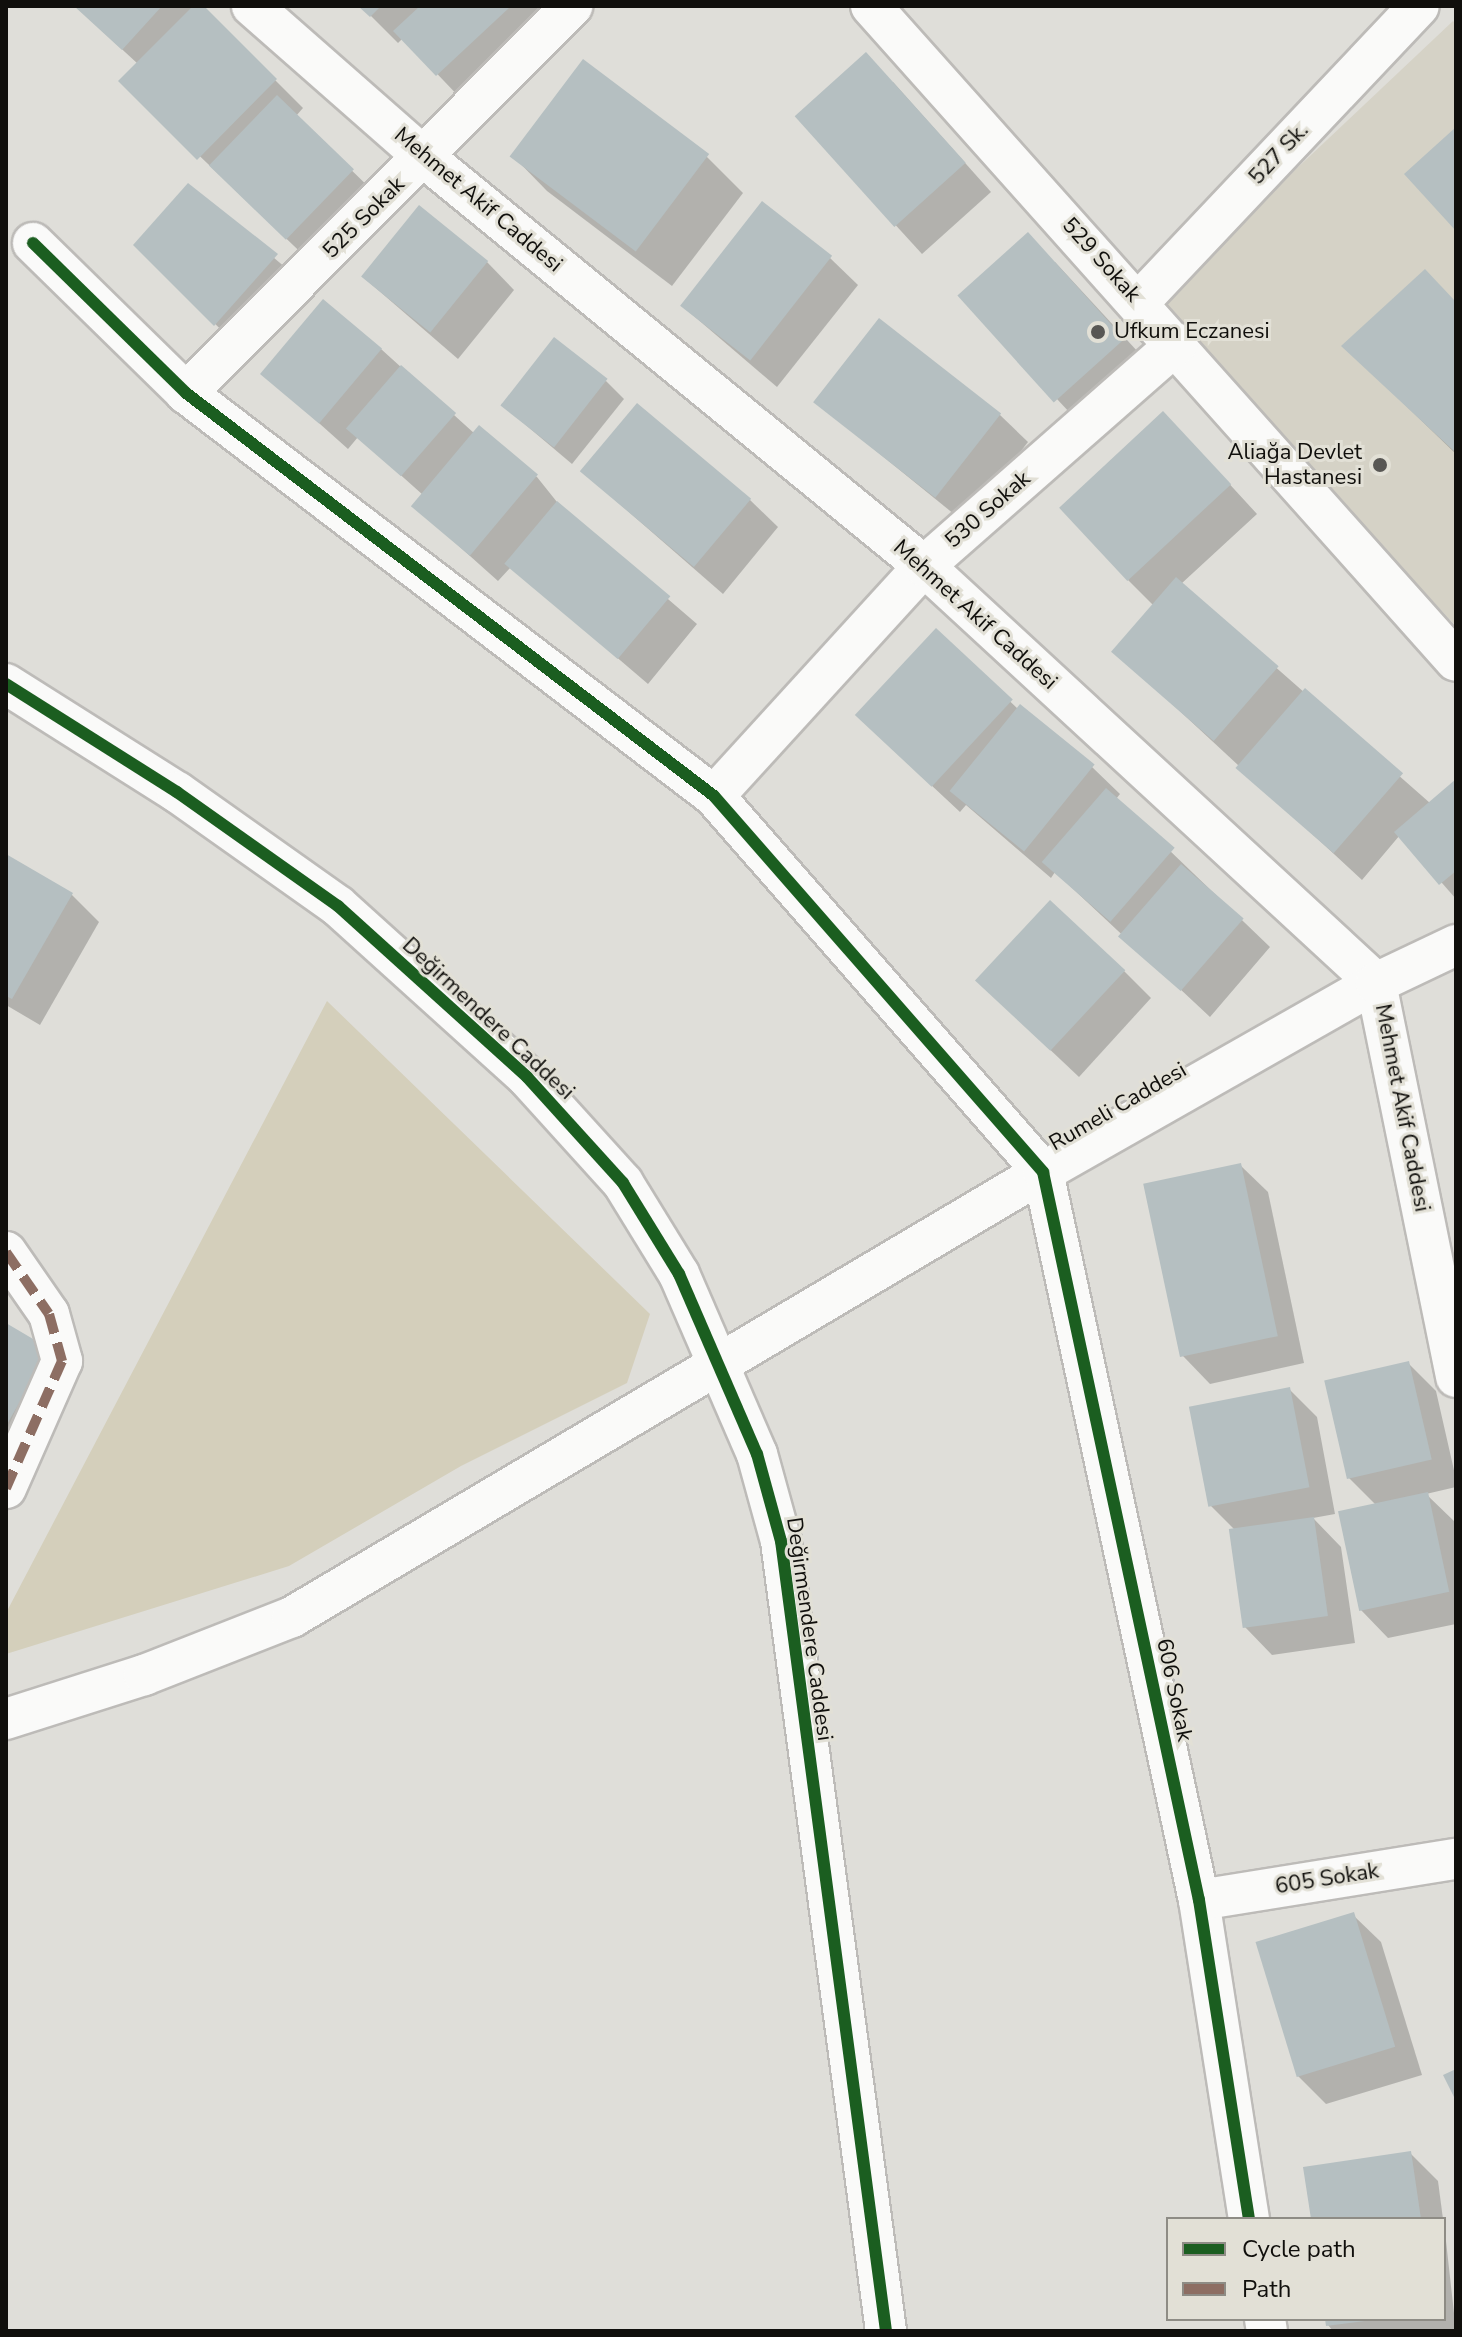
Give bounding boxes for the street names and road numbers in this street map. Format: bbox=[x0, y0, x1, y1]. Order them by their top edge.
street label: 527 Sk. bbox=[1244, 118, 1314, 190]
street label: Mehmet Akif Caddesi bbox=[389, 122, 567, 278]
street label: 525 Sokak bbox=[318, 172, 410, 264]
street label: 529 Sokak bbox=[1056, 212, 1146, 308]
street label: 530 Sokak bbox=[940, 466, 1036, 554]
street label: Mehmet Akif Caddesi bbox=[888, 535, 1062, 695]
street label: Değirmendere Caddesi bbox=[396, 932, 580, 1106]
street label: Mehmet Akif Caddesi bbox=[1369, 1002, 1435, 1214]
street label: Rumeli Caddesi bbox=[1045, 1057, 1191, 1157]
street label: Değirmendere Caddesi bbox=[780, 1515, 838, 1743]
street label: 606 Sokak bbox=[1150, 1636, 1198, 1744]
street label: 605 Sokak bbox=[1273, 1858, 1381, 1900]

